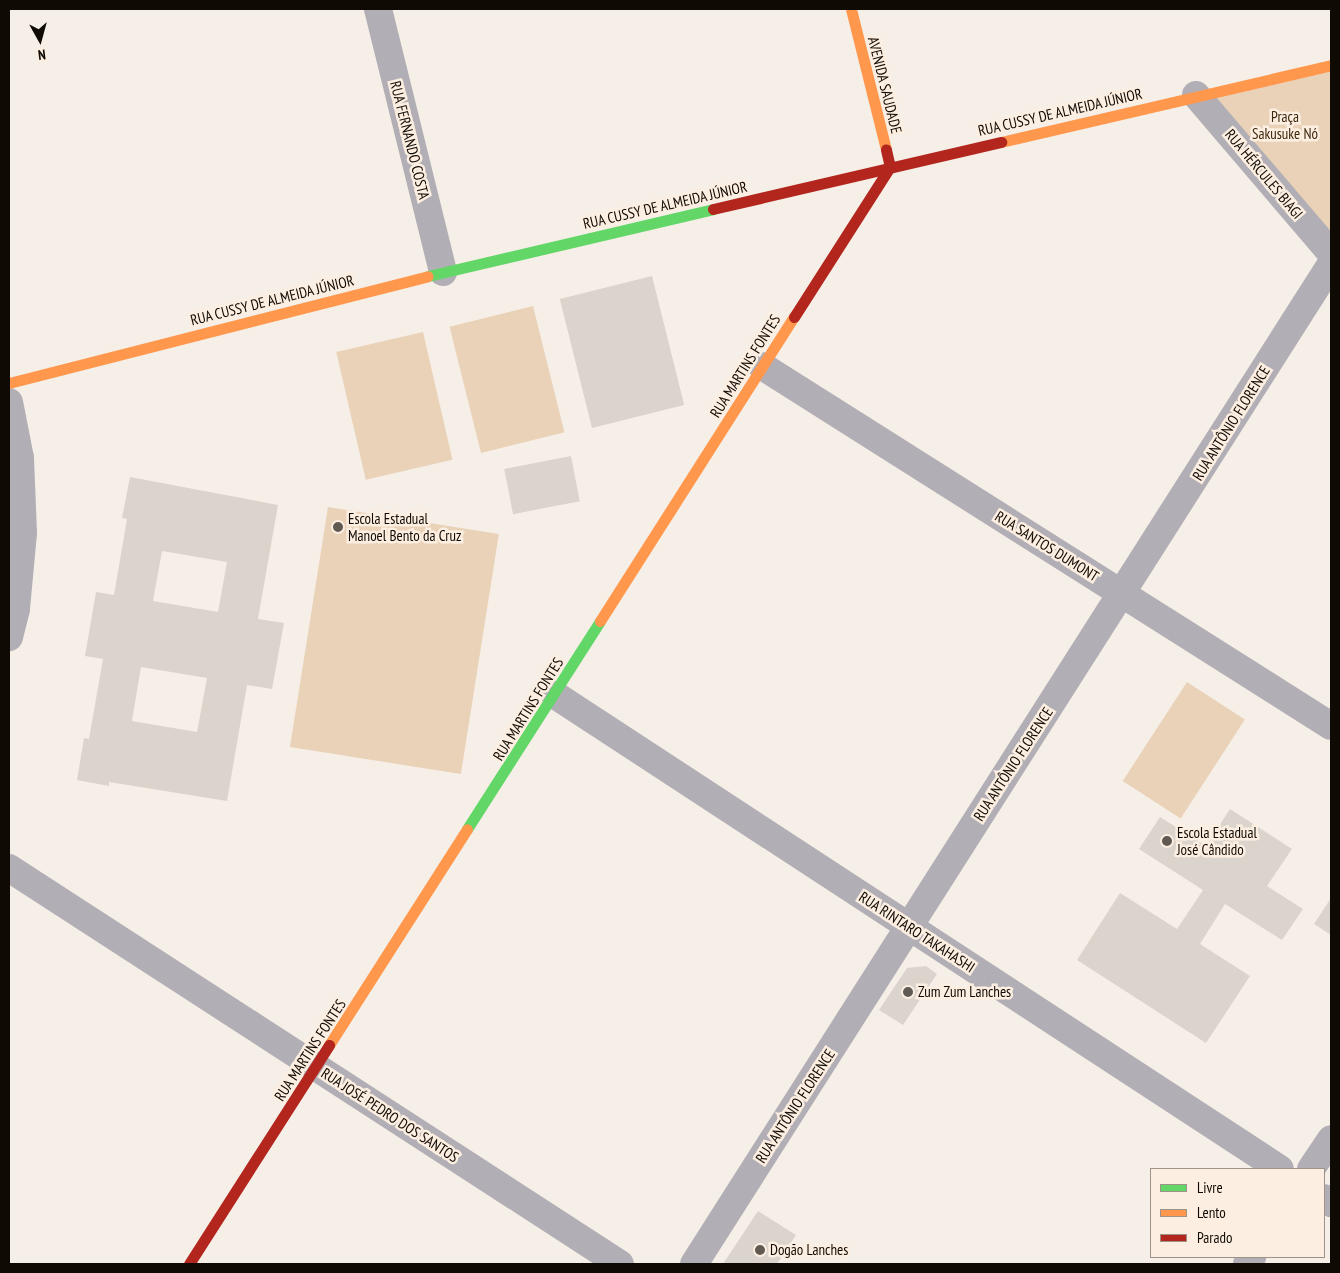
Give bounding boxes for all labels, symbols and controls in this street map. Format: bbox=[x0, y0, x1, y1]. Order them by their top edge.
north arrow bbox=[15, 15, 65, 65]
street label: AVENIDA SAUDADE bbox=[864, 35, 906, 135]
text: N bbox=[37, 45, 47, 64]
street label: RUA FERNANDO COSTA bbox=[387, 79, 433, 201]
street label: RUA CUSSY DE ALMEIDA JÚNIOR bbox=[975, 84, 1145, 140]
park label: Praça Sakusuke Nó bbox=[1252, 107, 1318, 142]
street label: RUA HÉRCULES BIAGI bbox=[1221, 125, 1307, 223]
street label: RUA CUSSY DE ALMEIDA JÚNIOR bbox=[580, 177, 750, 233]
street label: RUA CUSSY DE ALMEIDA JÚNIOR bbox=[188, 271, 356, 329]
street label: RUA MARTINS FONTES bbox=[706, 311, 784, 421]
street label: RUA ANTÔNIO FLORENCE bbox=[1188, 362, 1274, 484]
street label: RUA SANTOS DUMONT bbox=[992, 507, 1102, 585]
place label: Escola Estadual Manoel Bento da Cruz bbox=[348, 509, 461, 544]
marker: Escola Estadual Manoel Bento da Cruz bbox=[332, 521, 344, 533]
street label: RUA MARTINS FONTES bbox=[489, 654, 567, 764]
street label: RUA ANTÔNIO FLORENCE bbox=[969, 703, 1057, 825]
place label: Escola Estadual José Cândido bbox=[1177, 823, 1257, 858]
marker: Escola Estadual José Cândido bbox=[1161, 835, 1173, 847]
street label: RUA RINTARO TAKAHASHI bbox=[855, 888, 979, 976]
place label: Zum Zum Lanches bbox=[918, 983, 1011, 1001]
marker: Zum Zum Lanches bbox=[902, 986, 914, 998]
street label: RUA MARTINS FONTES bbox=[270, 995, 350, 1105]
street label: RUA ANTÔNIO FLORENCE bbox=[751, 1045, 839, 1167]
street label: RUA JOSÉ PEDRO DOS SANTOS bbox=[318, 1064, 462, 1166]
legend bbox=[1150, 1168, 1325, 1258]
text: Livre bbox=[1197, 1178, 1223, 1197]
text: Lento bbox=[1197, 1203, 1226, 1222]
text: Parado bbox=[1197, 1228, 1232, 1247]
place label: Dogão Lanches bbox=[770, 1241, 848, 1259]
marker: Dogão Lanches bbox=[754, 1244, 766, 1256]

